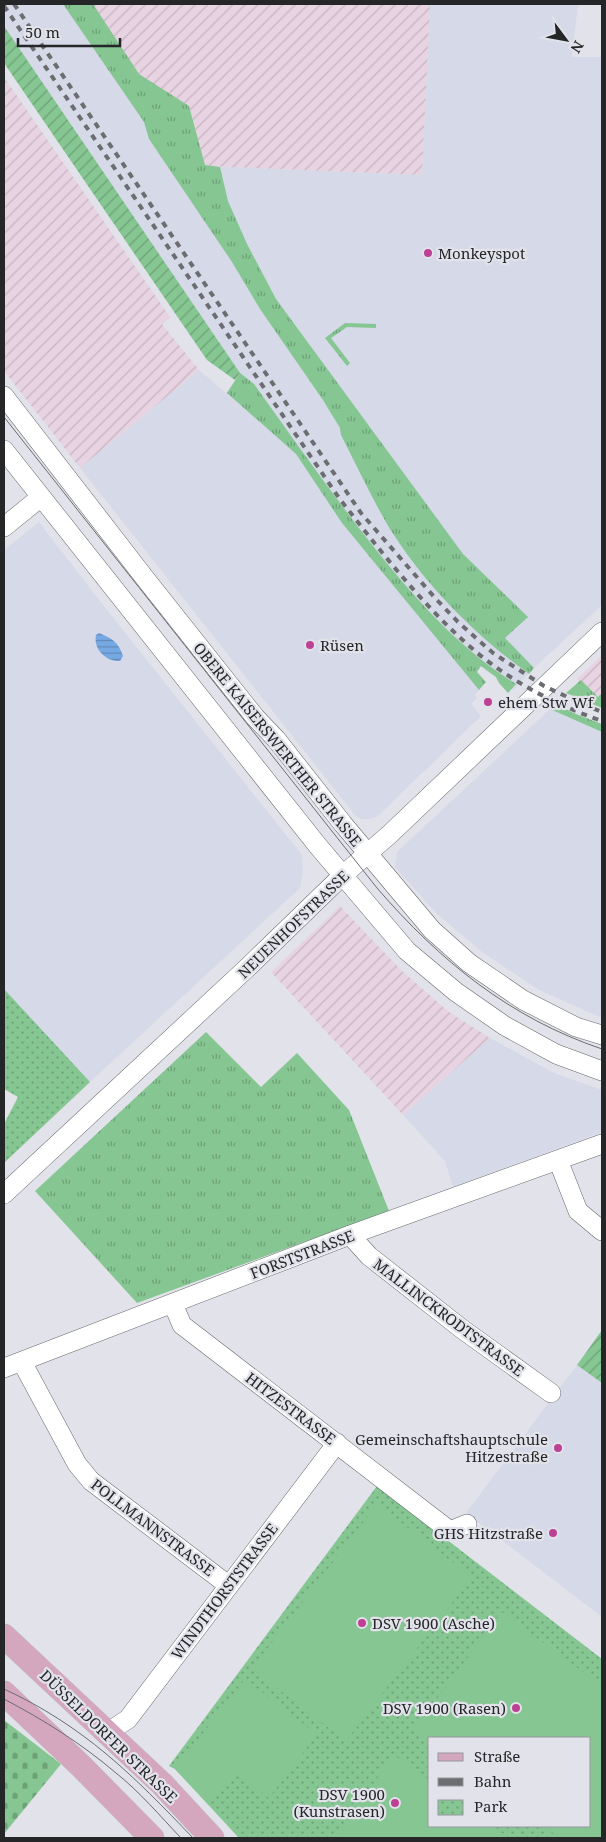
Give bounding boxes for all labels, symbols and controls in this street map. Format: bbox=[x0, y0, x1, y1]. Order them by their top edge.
scale bar bbox=[18, 15, 120, 47]
north arrow bbox=[541, 15, 591, 65]
text: 50 m bbox=[25, 22, 60, 42]
text: N bbox=[566, 37, 588, 57]
place label: Monkeyspot bbox=[438, 243, 525, 263]
marker: Monkeyspot bbox=[422, 247, 434, 259]
place label: Rüsen bbox=[320, 635, 364, 655]
street label: OBERE KAISERSWERTHER STRASSE bbox=[189, 638, 367, 850]
marker: Rüsen bbox=[304, 639, 316, 651]
place label: ehem Stw Wf bbox=[498, 692, 595, 712]
marker: ehem Stw Wf bbox=[482, 696, 494, 708]
street label: NEUENHOFSTRASSE bbox=[233, 866, 353, 982]
street label: FORSTSTRASSE bbox=[247, 1225, 357, 1283]
street label: MALLINCKRODTSTRASSE bbox=[370, 1254, 528, 1380]
street label: HITZESTRASSE bbox=[242, 1368, 340, 1448]
place label: Gemeinschaftshauptschule Hitzestraße bbox=[355, 1429, 548, 1466]
marker: Gemeinschaftshauptschule Hitzestraße bbox=[552, 1442, 564, 1454]
street label: POLLMANNSTRASSE bbox=[87, 1474, 219, 1580]
street label: WINDTHORSTSTRASSE bbox=[166, 1519, 282, 1663]
place label: GHS Hitzstraße bbox=[434, 1523, 543, 1543]
marker: GHS Hitzstraße bbox=[547, 1527, 559, 1539]
place label: DSV 1900 (Asche) bbox=[372, 1613, 495, 1633]
marker: DSV 1900 (Asche) bbox=[356, 1617, 368, 1629]
street label: DÜSSELDORFER STRASSE bbox=[36, 1665, 182, 1807]
place label: DSV 1900 (Rasen) bbox=[383, 1698, 506, 1718]
marker: DSV 1900 (Rasen) bbox=[510, 1702, 522, 1714]
legend bbox=[428, 1737, 591, 1827]
text: Straße bbox=[474, 1746, 520, 1766]
text: Bahn bbox=[474, 1771, 512, 1791]
place label: DSV 1900 (Kunstrasen) bbox=[293, 1784, 385, 1821]
text: Park bbox=[474, 1796, 508, 1816]
marker: DSV 1900 (Kunstrasen) bbox=[389, 1797, 401, 1809]

